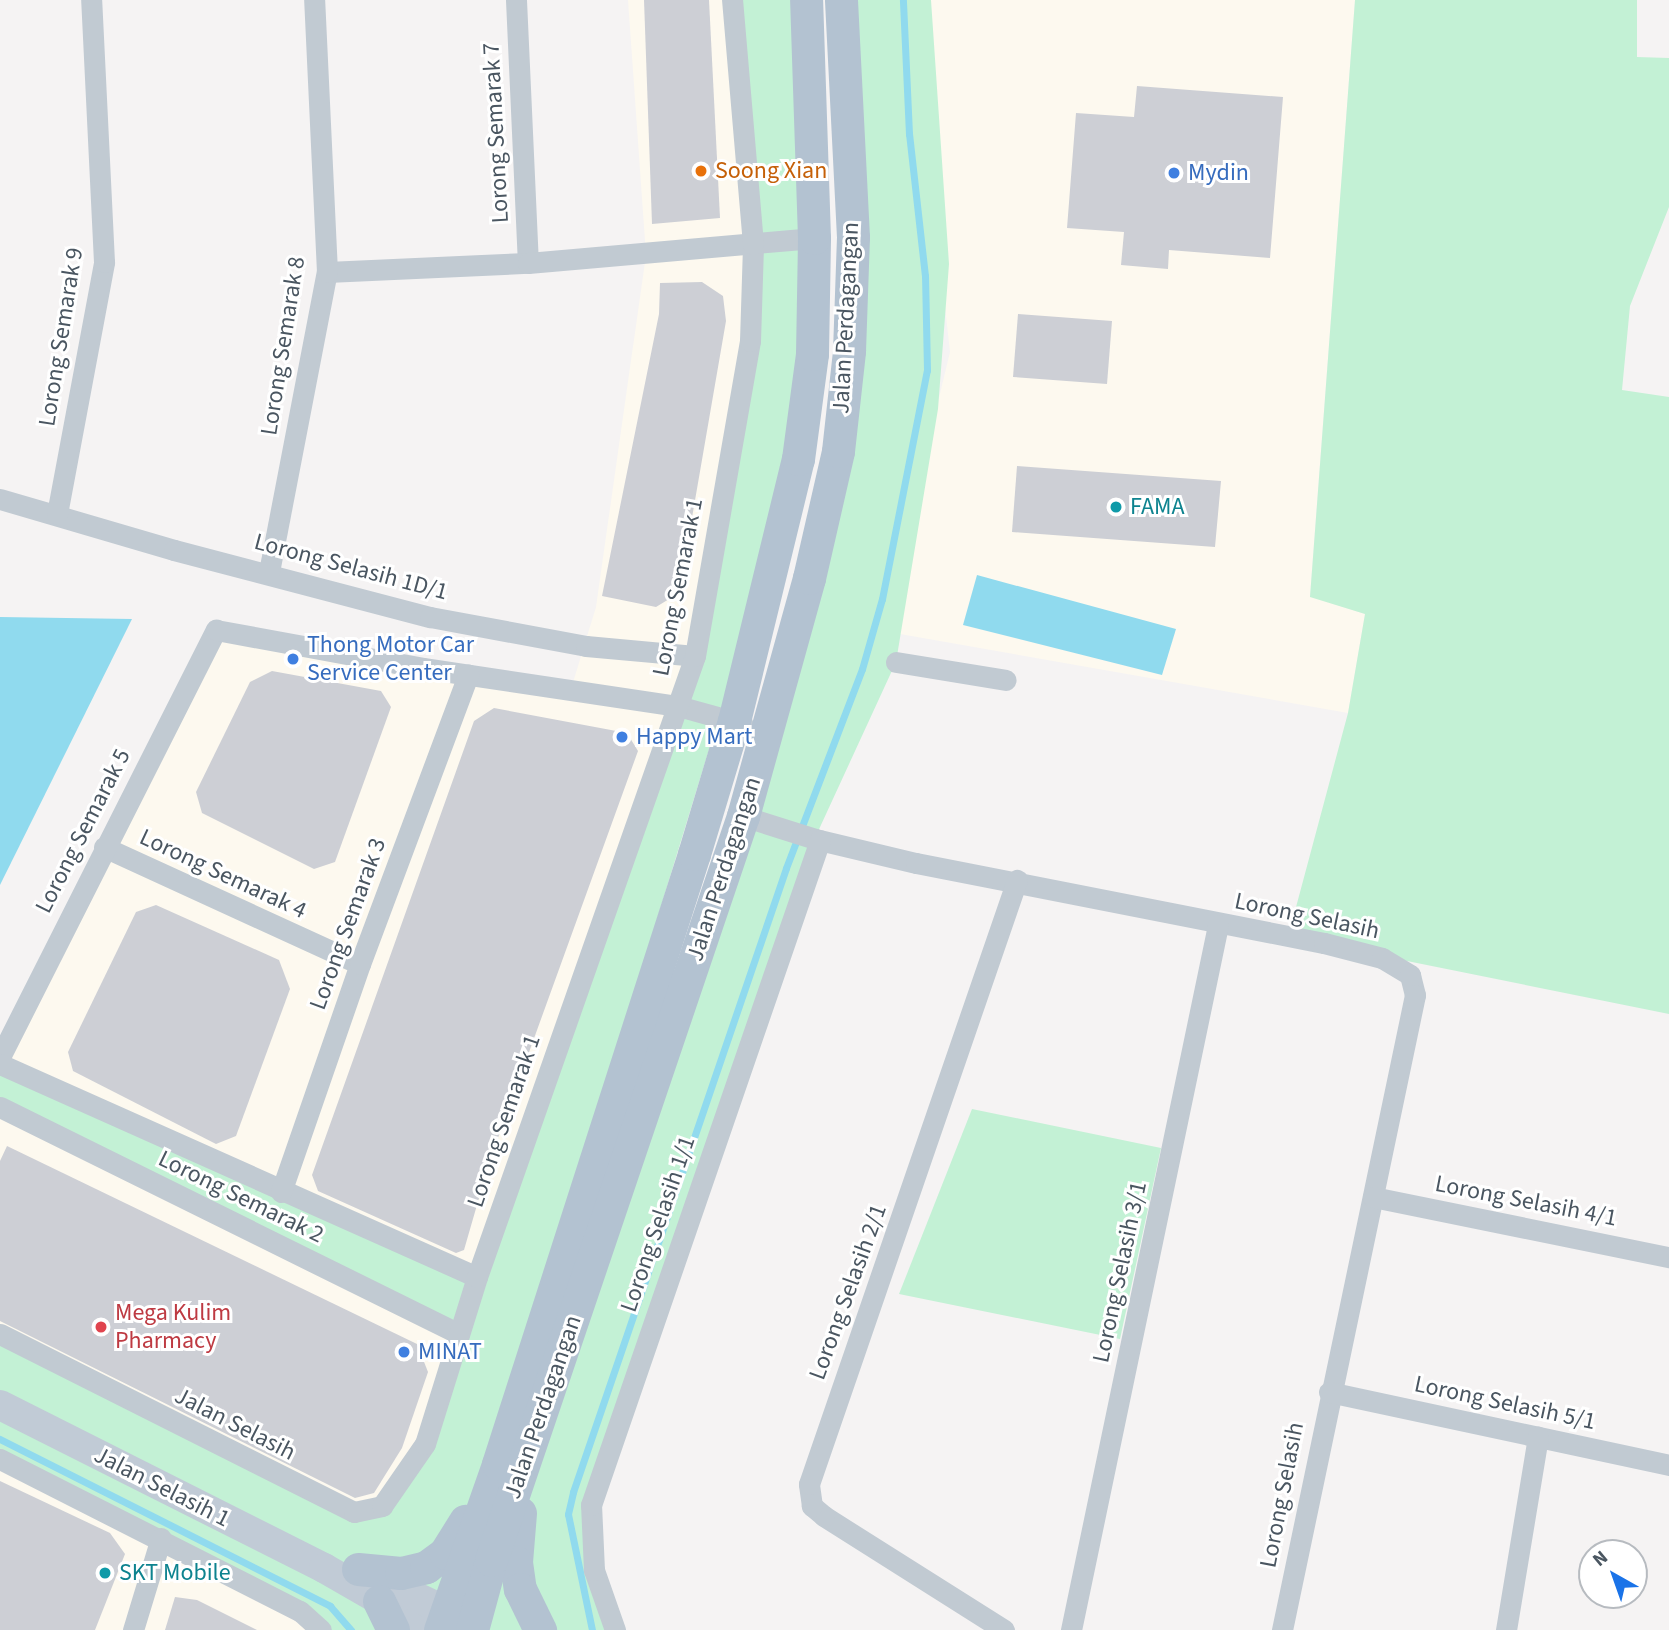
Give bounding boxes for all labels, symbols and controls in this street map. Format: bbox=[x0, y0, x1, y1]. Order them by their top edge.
street label: Lorong Semarak 7 bbox=[477, 42, 515, 224]
place label: Soong Xian bbox=[715, 157, 827, 185]
place label: Mydin bbox=[1188, 159, 1249, 187]
marker: Soong Xian bbox=[693, 163, 709, 179]
marker: Mydin bbox=[1166, 165, 1182, 181]
street label: Jalan Perdagangan bbox=[827, 221, 865, 415]
street label: Lorong Semarak 9 bbox=[33, 246, 89, 428]
street label: Lorong Semarak 8 bbox=[255, 255, 311, 437]
place label: FAMA bbox=[1130, 493, 1184, 521]
street label: Lorong Semarak 1 bbox=[647, 496, 709, 678]
marker: FAMA bbox=[1108, 499, 1124, 515]
street label: Lorong Selasih 1D/1 bbox=[251, 527, 451, 607]
place label: Thong Motor Car Service Center bbox=[307, 631, 474, 687]
marker: Thong Motor Car Service Center bbox=[285, 651, 301, 667]
place label: Happy Mart bbox=[636, 723, 752, 751]
marker: Happy Mart bbox=[614, 729, 630, 745]
street label: Lorong Semarak 5 bbox=[29, 744, 137, 918]
street label: Jalan Perdagangan bbox=[681, 773, 767, 965]
street label: Lorong Semarak 4 bbox=[135, 823, 311, 925]
street label: Lorong Semarak 3 bbox=[304, 834, 392, 1014]
street label: Lorong Selasih bbox=[1232, 887, 1382, 945]
street label: Lorong Semarak 1 bbox=[461, 1031, 547, 1211]
street label: Lorong Selasih 1/1 bbox=[614, 1132, 702, 1316]
street label: Lorong Semarak 2 bbox=[153, 1144, 329, 1250]
street label: Lorong Selasih 4/1 bbox=[1433, 1169, 1619, 1233]
street label: Lorong Selasih 3/1 bbox=[1087, 1179, 1153, 1365]
street label: Lorong Selasih 2/1 bbox=[803, 1200, 893, 1384]
place label: Mega Kulim Pharmacy bbox=[115, 1299, 231, 1355]
street label: Jalan Perdagangan bbox=[498, 1312, 588, 1502]
marker: Mega Kulim Pharmacy bbox=[93, 1319, 109, 1335]
place label: MINAT bbox=[418, 1338, 482, 1366]
marker: MINAT bbox=[396, 1344, 412, 1360]
street label: Lorong Selasih 5/1 bbox=[1412, 1370, 1598, 1436]
street label: Jalan Selasih bbox=[170, 1381, 300, 1467]
street label: Lorong Selasih bbox=[1254, 1420, 1310, 1570]
street label: Jalan Selasih 1 bbox=[89, 1440, 235, 1534]
north arrow bbox=[1578, 1539, 1648, 1609]
text: N bbox=[1587, 1545, 1614, 1573]
place label: SKT Mobile bbox=[119, 1559, 231, 1587]
marker: SKT Mobile bbox=[97, 1565, 113, 1581]

